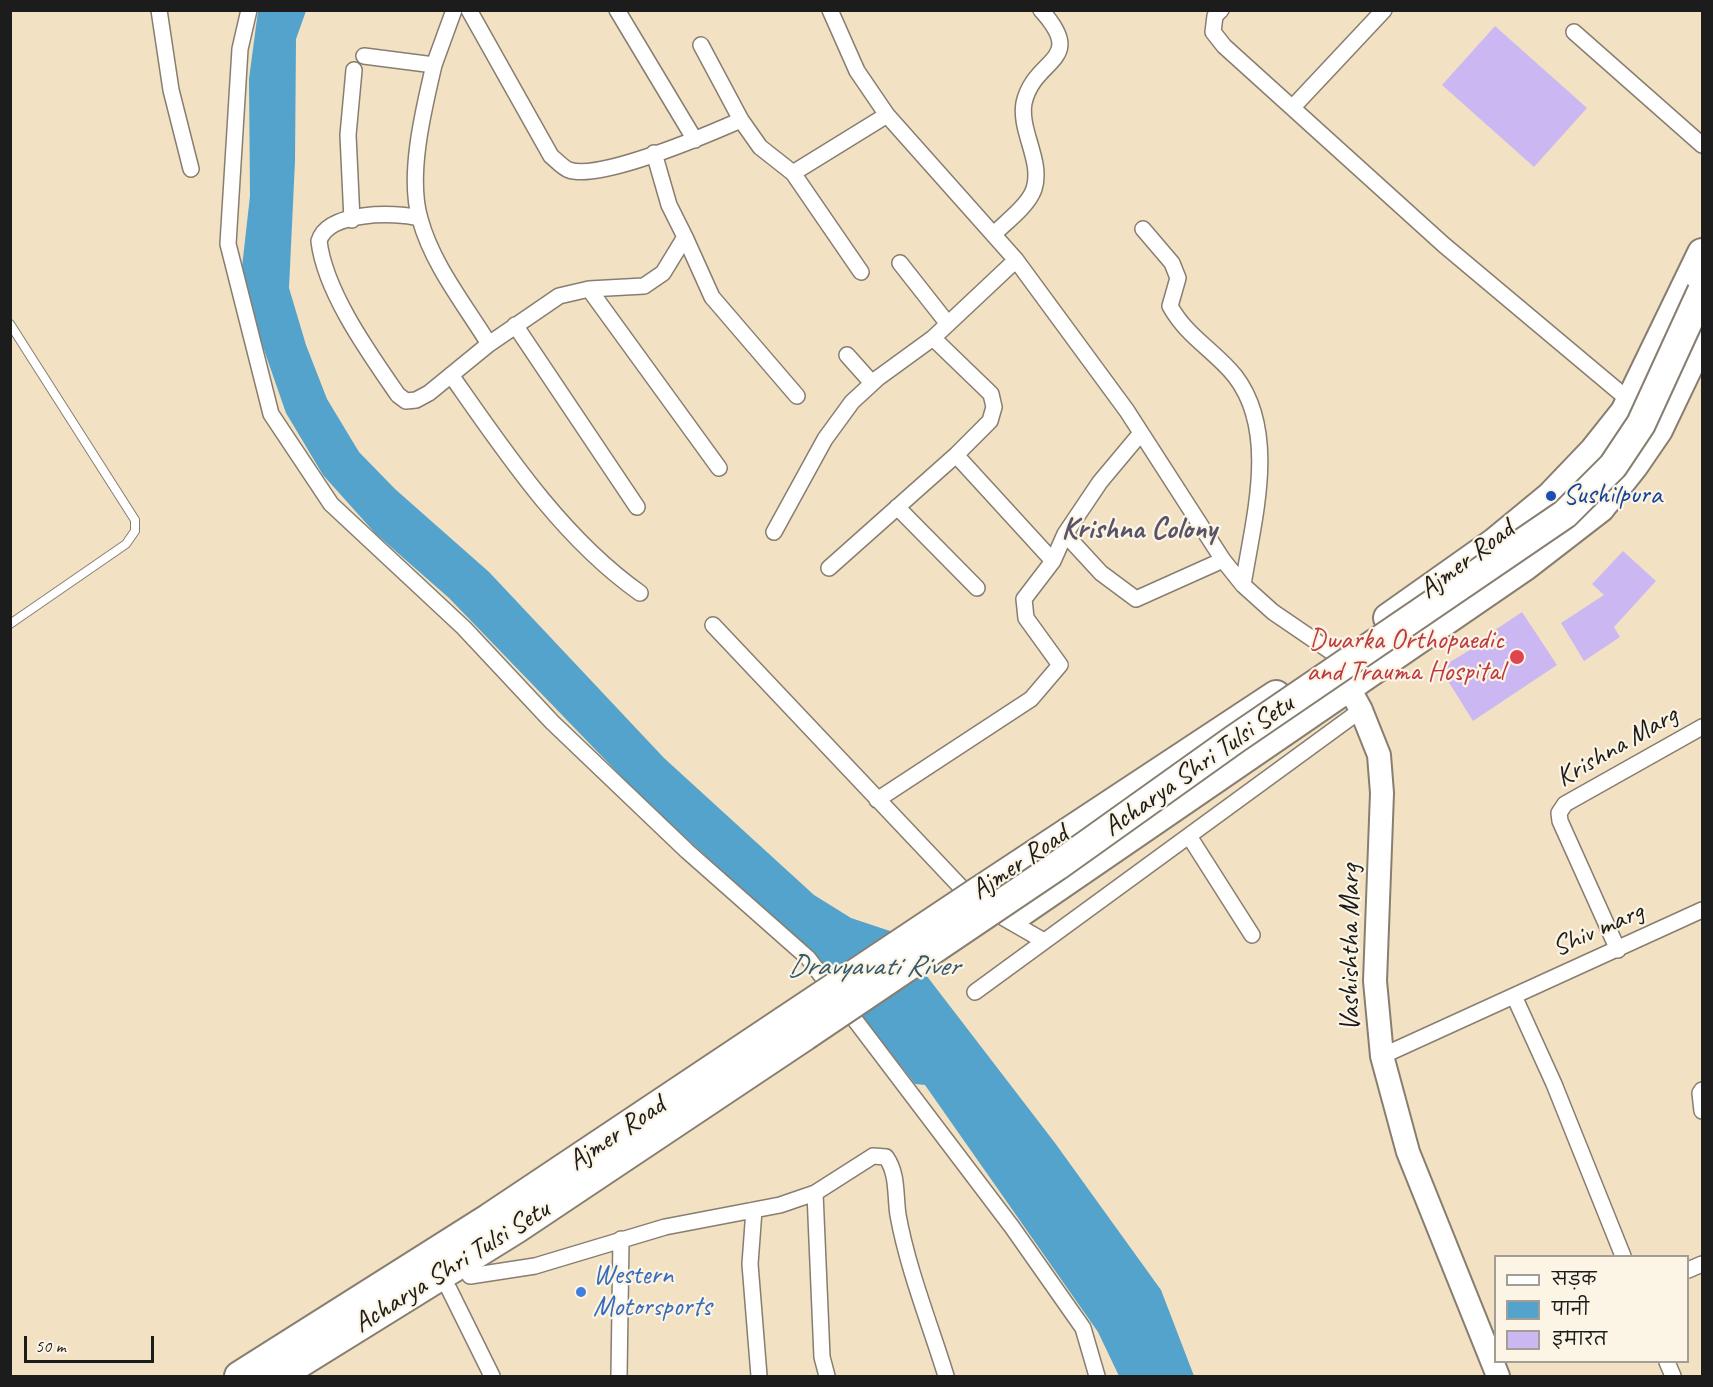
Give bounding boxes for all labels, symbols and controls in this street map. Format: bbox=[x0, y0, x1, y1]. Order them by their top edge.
place label: Sushilpura bbox=[1563, 479, 1662, 513]
marker: Sushilpura bbox=[1544, 489, 1558, 503]
district label: Krishna Colony bbox=[1061, 512, 1217, 548]
street label: Ajmer Road bbox=[1413, 513, 1521, 607]
place label: Dwarka Orthopaedic and Trauma Hospital bbox=[1306, 624, 1504, 690]
marker: Dwarka Orthopaedic and Trauma Hospital bbox=[1508, 648, 1526, 666]
street label: Acharya Shri Tulsi Setu bbox=[1097, 688, 1301, 844]
street label: Krishna Marg bbox=[1550, 699, 1684, 795]
street label: Ajmer Road bbox=[965, 818, 1075, 908]
street label: Vashishtha Marg bbox=[1334, 864, 1368, 1032]
street label: Shiv marg bbox=[1547, 895, 1649, 965]
water label: Dravyavati River bbox=[787, 949, 959, 985]
street label: Ajmer Road bbox=[562, 1089, 672, 1179]
street label: Acharya Shri Tulsi Setu bbox=[348, 1193, 556, 1341]
legend bbox=[1494, 1255, 1689, 1363]
place label: Western Motorsports bbox=[593, 1259, 711, 1325]
text: सड़क bbox=[1552, 1268, 1596, 1290]
marker: Western Motorsports bbox=[574, 1285, 588, 1299]
text: पानी bbox=[1552, 1298, 1589, 1320]
scale bar bbox=[27, 1324, 158, 1362]
text: इमारत bbox=[1552, 1328, 1607, 1350]
text: 50 m bbox=[35, 1335, 66, 1357]

